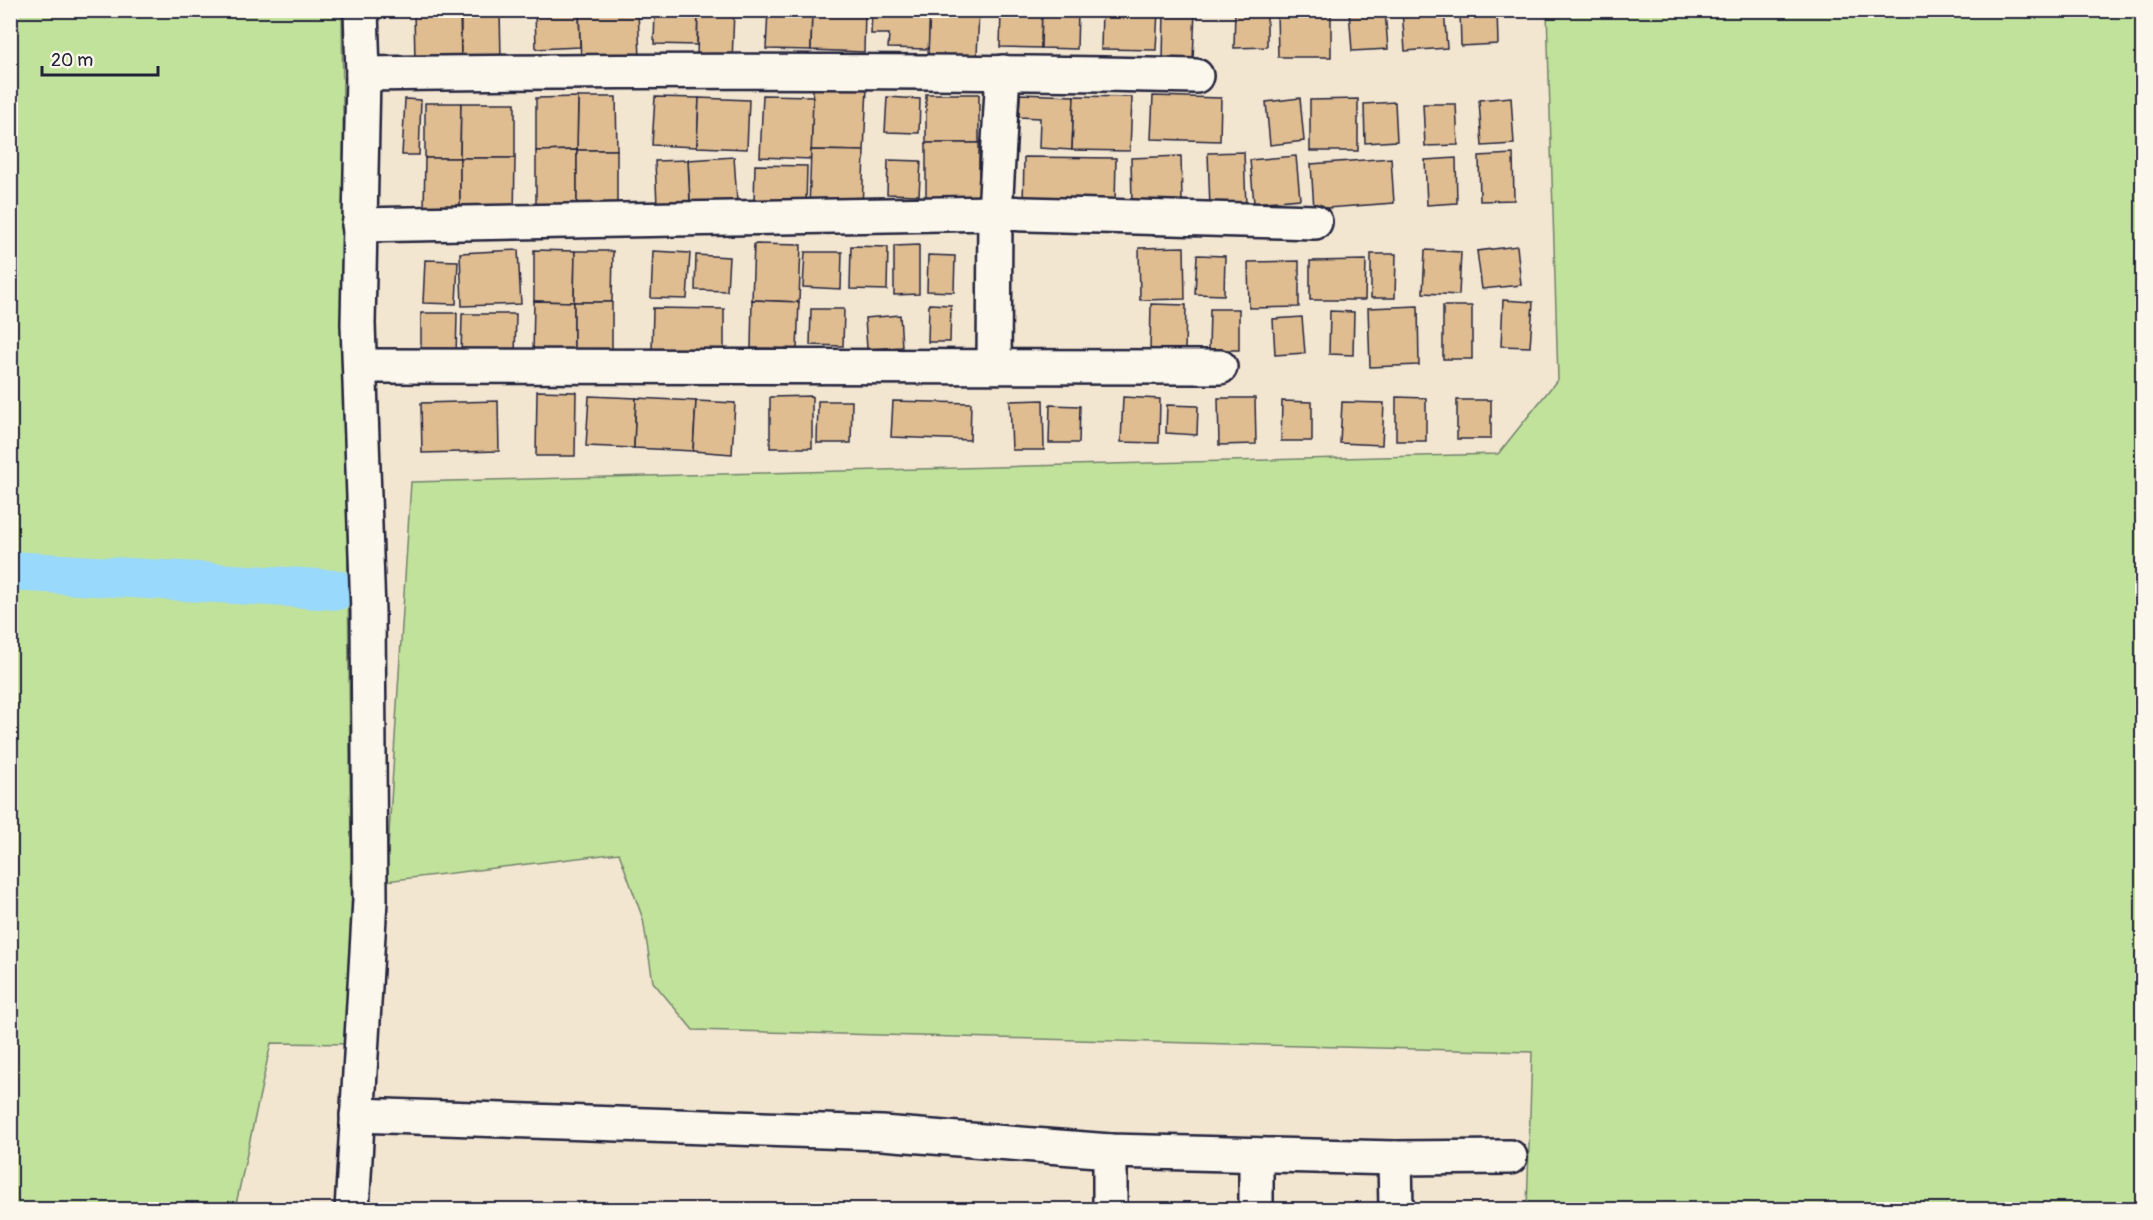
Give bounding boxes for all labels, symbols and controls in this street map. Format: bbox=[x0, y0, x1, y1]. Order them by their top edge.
scale bar bbox=[42, 39, 158, 77]
text: 20 m bbox=[51, 49, 93, 72]

